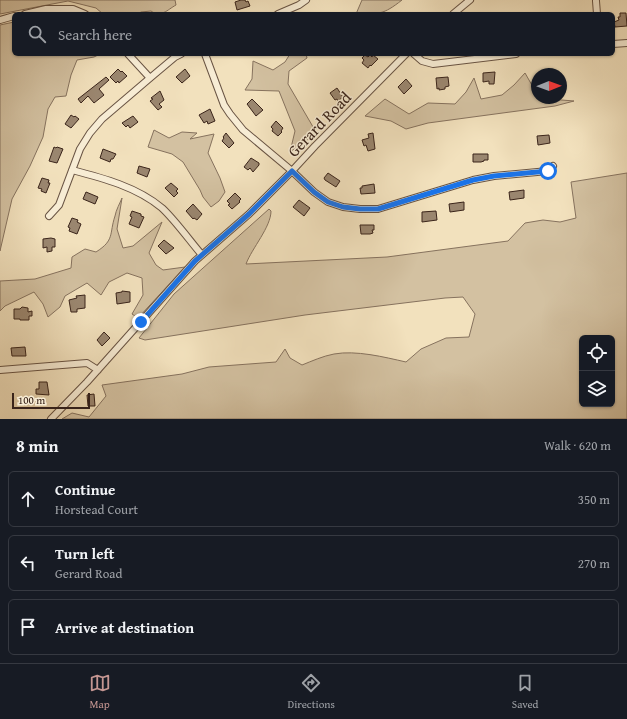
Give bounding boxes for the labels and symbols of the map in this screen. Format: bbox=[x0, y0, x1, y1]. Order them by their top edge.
north arrow bbox=[531, 68, 567, 104]
street label: Gerard Road bbox=[282, 86, 357, 162]
route start bbox=[539, 162, 557, 180]
route end bbox=[132, 313, 150, 331]
scale bar bbox=[12, 391, 90, 410]

